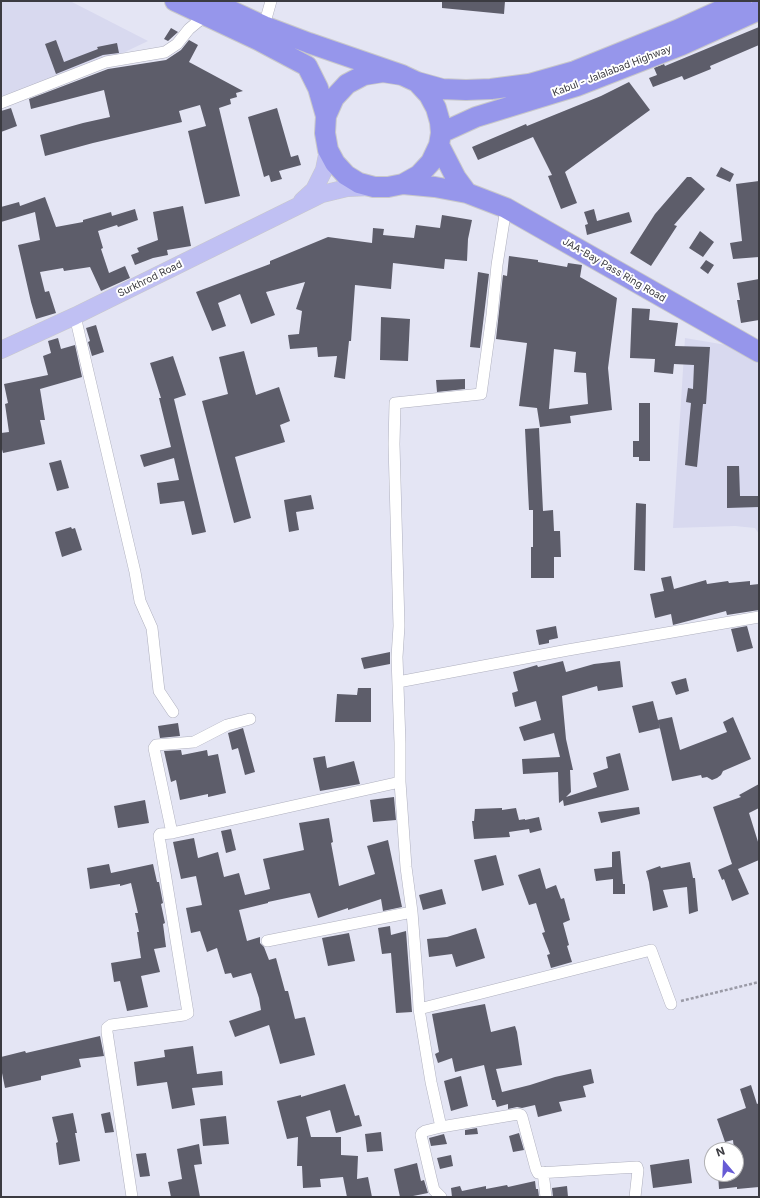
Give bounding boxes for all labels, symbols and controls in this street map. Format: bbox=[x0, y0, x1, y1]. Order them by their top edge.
street label: Kabul - Jalalabad Highway bbox=[551, 43, 673, 99]
street label: JAA-Bay Pass Ring Road bbox=[560, 235, 668, 305]
street label: Surkhrod Road bbox=[116, 258, 184, 300]
north arrow bbox=[704, 1142, 744, 1182]
text: N bbox=[714, 1144, 727, 1160]

